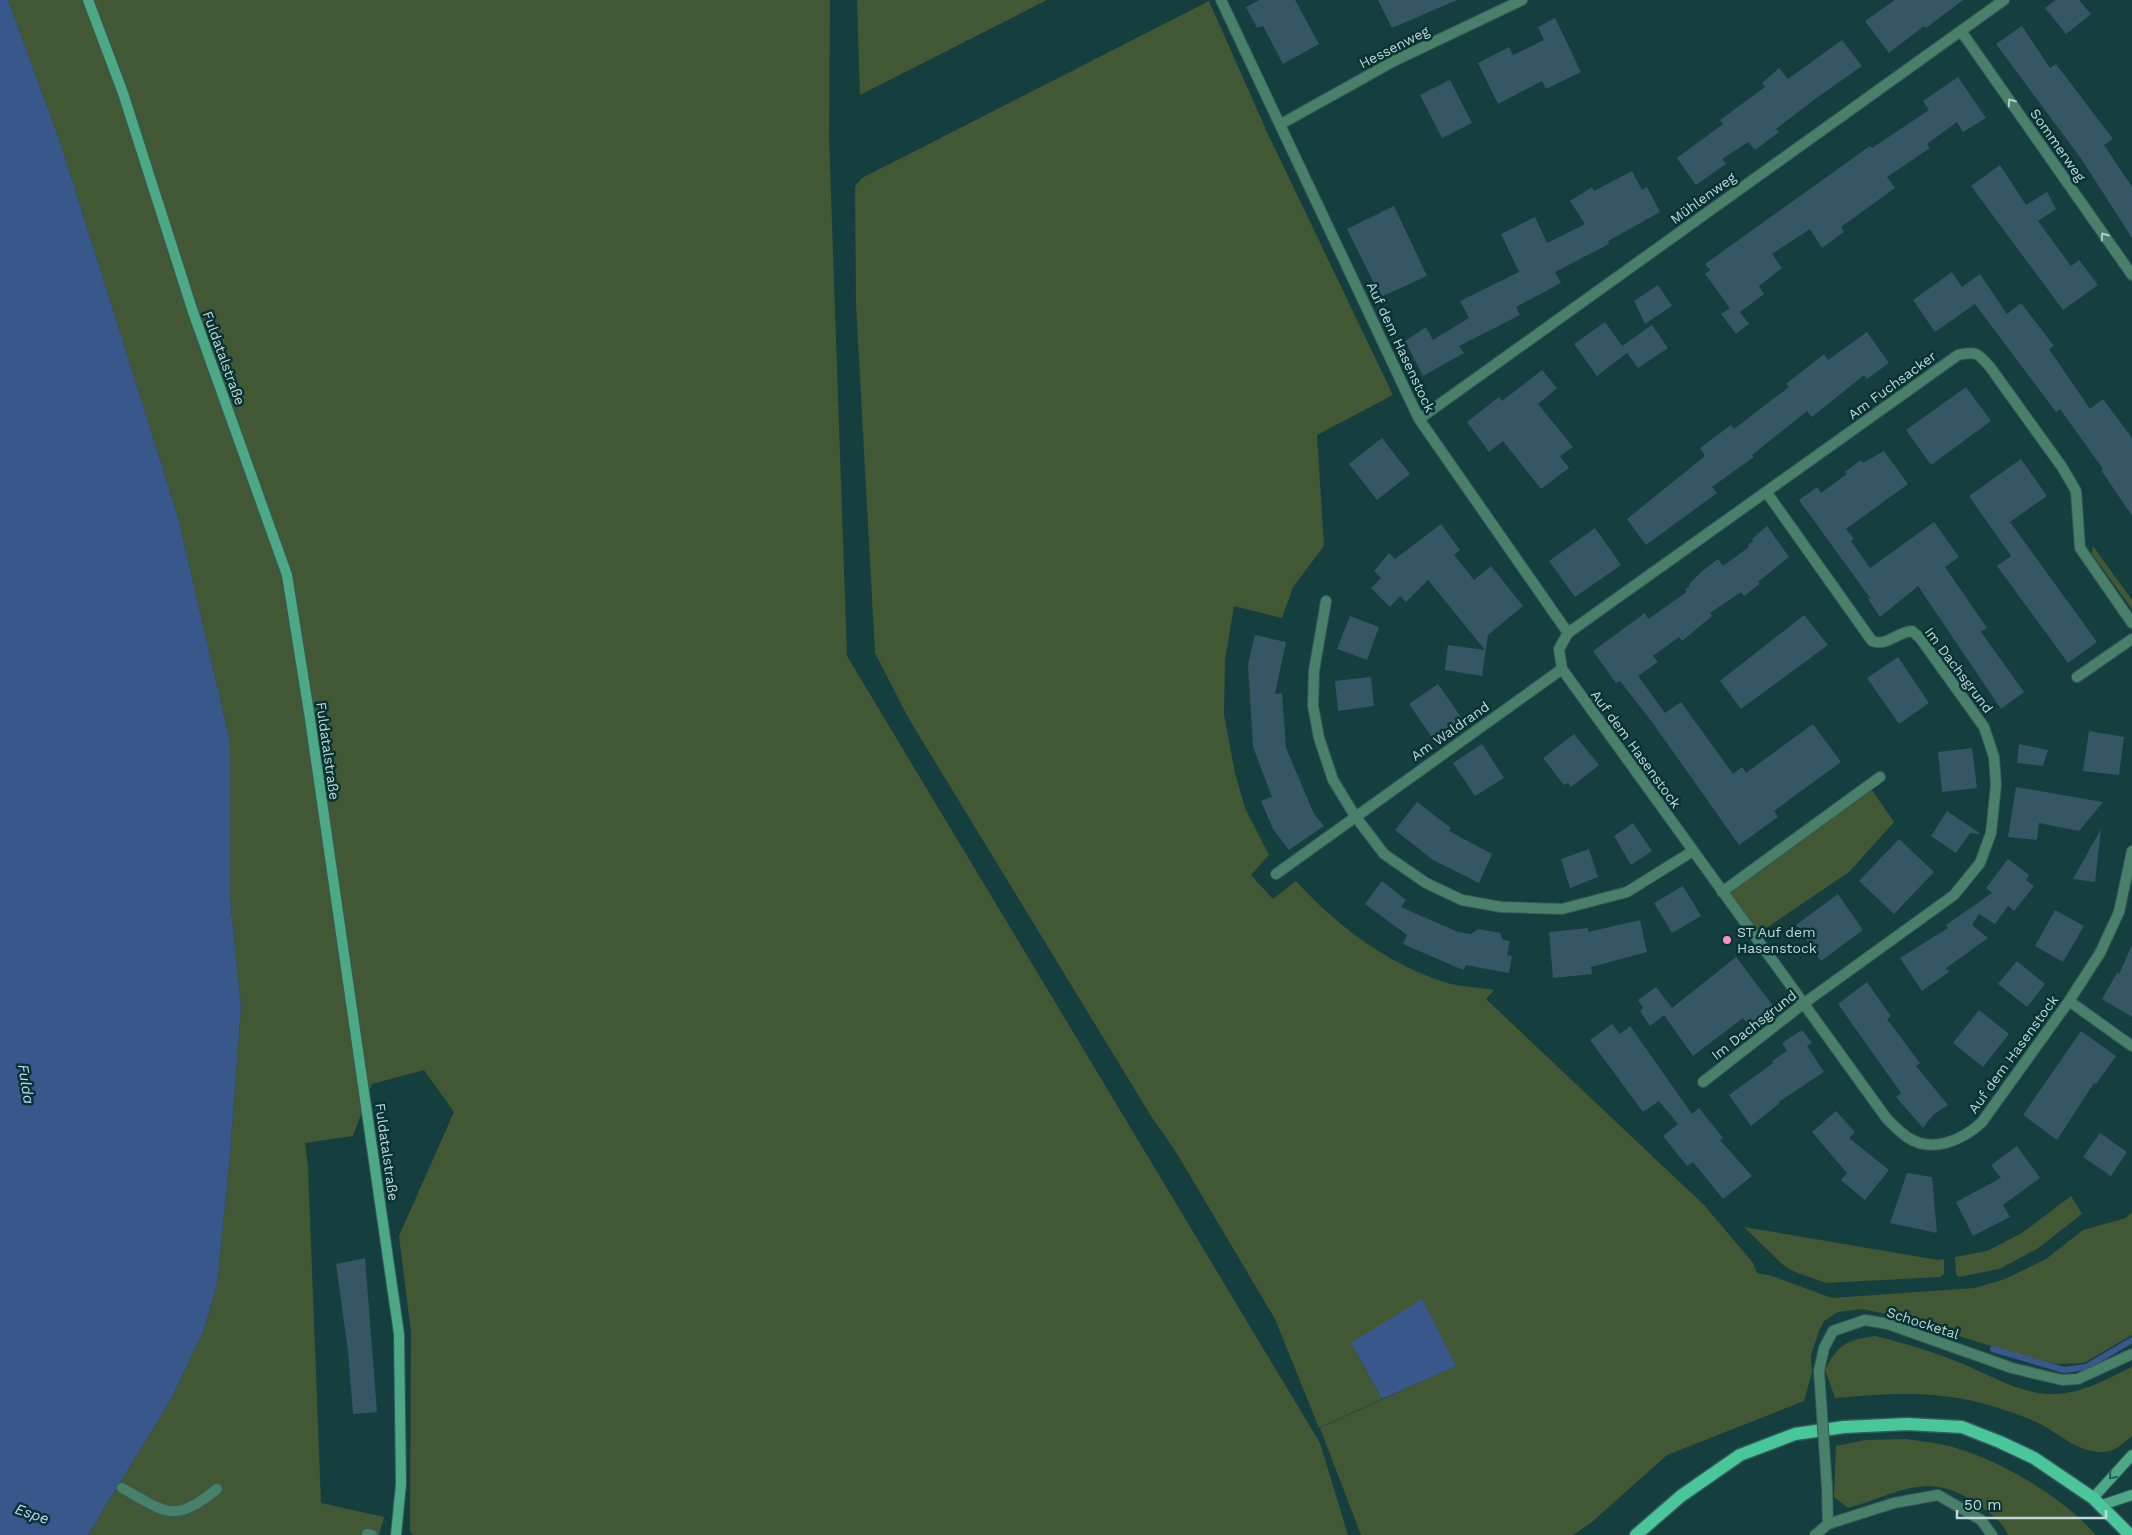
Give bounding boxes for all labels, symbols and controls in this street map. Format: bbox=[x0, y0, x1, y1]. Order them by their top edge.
street label: Hessenweg bbox=[1356, 22, 1432, 72]
one-way arrow bbox=[2008, 99, 2017, 108]
street label: Sommerweg bbox=[2027, 106, 2089, 185]
street label: Mühlenweg bbox=[1667, 169, 1739, 227]
one-way arrow bbox=[2101, 232, 2110, 241]
street label: Auf dem Hasenstock bbox=[1364, 279, 1438, 415]
street label: Fuldatalstraße bbox=[200, 309, 248, 407]
street label: Am Fuchsacker bbox=[1845, 347, 1939, 422]
street label: Im Dachsgrund bbox=[1922, 624, 1996, 716]
street label: Auf dem Hasenstock bbox=[1588, 687, 1684, 811]
street label: Am Waldrand bbox=[1408, 698, 1492, 764]
street label: Fuldatalstraße bbox=[313, 701, 343, 801]
place label: ST Auf dem Hasenstock bbox=[1737, 924, 1817, 956]
marker: ST Auf dem Hasenstock bbox=[1721, 934, 1733, 946]
street label: Im Dachsgrund bbox=[1708, 987, 1800, 1063]
street label: Auf dem Hasenstock bbox=[1965, 992, 2061, 1116]
water label: Fulda bbox=[14, 1063, 38, 1105]
street label: Fuldatalstraße bbox=[372, 1102, 402, 1202]
street label: Schocketal bbox=[1885, 1304, 1962, 1342]
one-way arrow bbox=[2109, 1470, 2118, 1479]
scale bar bbox=[1957, 1488, 2106, 1520]
text: 50 m bbox=[1964, 1496, 2001, 1514]
water label: Espe bbox=[13, 1500, 51, 1528]

